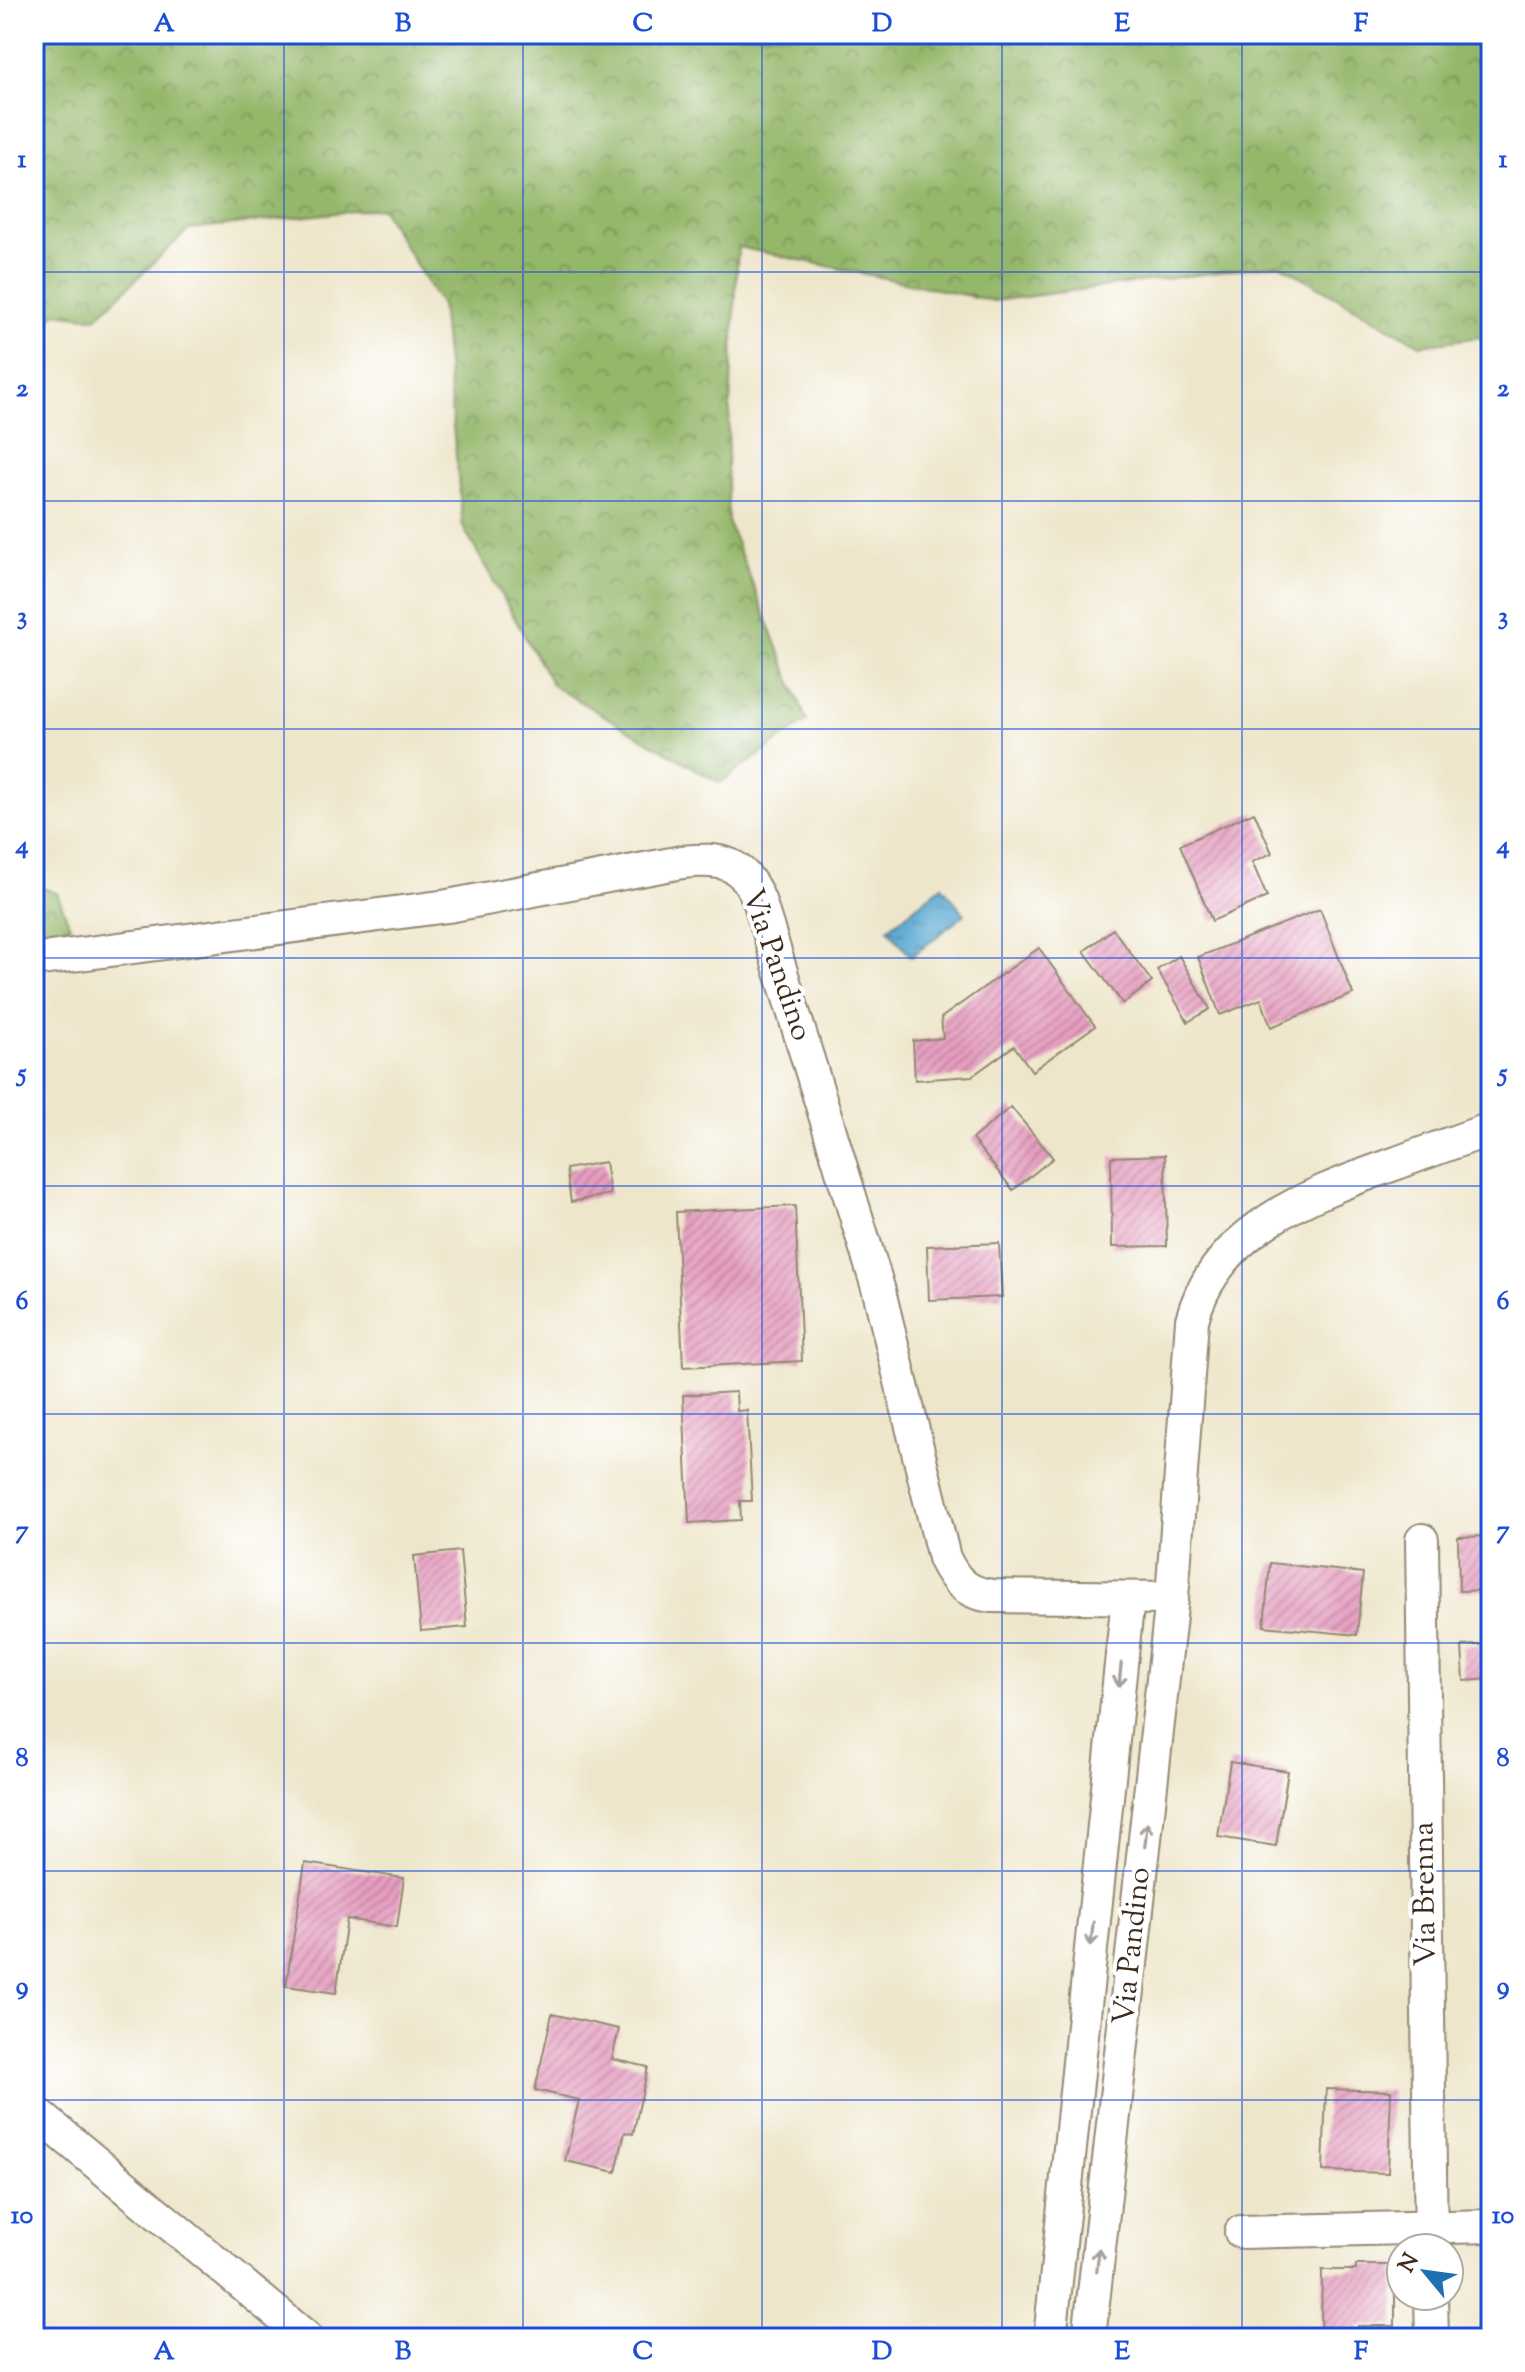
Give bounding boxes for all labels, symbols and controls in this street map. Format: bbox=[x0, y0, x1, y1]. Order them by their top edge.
text: A bbox=[153, 6, 175, 43]
text: B bbox=[395, 6, 412, 43]
text: C bbox=[633, 6, 653, 43]
text: D bbox=[872, 6, 892, 43]
text: E bbox=[1114, 6, 1130, 43]
text: F bbox=[1354, 6, 1369, 43]
text: 1 bbox=[18, 142, 27, 179]
text: 1 bbox=[1499, 142, 1508, 179]
text: 2 bbox=[16, 371, 29, 408]
text: 2 bbox=[1497, 371, 1510, 408]
text: 3 bbox=[17, 599, 27, 636]
text: 3 bbox=[1498, 599, 1508, 636]
text: 4 bbox=[14, 828, 29, 865]
text: 4 bbox=[1495, 828, 1510, 865]
street label: Via Pandino bbox=[730, 883, 822, 1047]
text: 5 bbox=[16, 1056, 27, 1093]
text: 5 bbox=[1497, 1056, 1508, 1093]
text: 6 bbox=[16, 1284, 29, 1321]
text: 6 bbox=[1497, 1284, 1510, 1321]
text: 7 bbox=[15, 1513, 29, 1550]
text: 7 bbox=[1496, 1513, 1510, 1550]
one-way arrow bbox=[1112, 1661, 1127, 1688]
text: 8 bbox=[15, 1741, 29, 1778]
text: 8 bbox=[1496, 1741, 1510, 1778]
street label: Via Brenna bbox=[1403, 1821, 1449, 1967]
one-way arrow bbox=[1138, 1822, 1153, 1849]
street label: Via Pandino bbox=[1103, 1865, 1163, 2027]
one-way arrow bbox=[1085, 1920, 1100, 1947]
text: 9 bbox=[16, 1969, 29, 2006]
text: 9 bbox=[1497, 1969, 1510, 2006]
text: 10 bbox=[11, 2198, 33, 2235]
text: 10 bbox=[1492, 2198, 1514, 2235]
north arrow bbox=[1385, 2232, 1465, 2312]
one-way arrow bbox=[1090, 2248, 1105, 2274]
text: N bbox=[1392, 2248, 1429, 2279]
text: A bbox=[153, 2334, 175, 2371]
text: B bbox=[395, 2334, 412, 2371]
text: C bbox=[633, 2334, 653, 2371]
text: D bbox=[872, 2334, 892, 2371]
text: E bbox=[1114, 2334, 1130, 2371]
text: F bbox=[1354, 2334, 1369, 2371]

